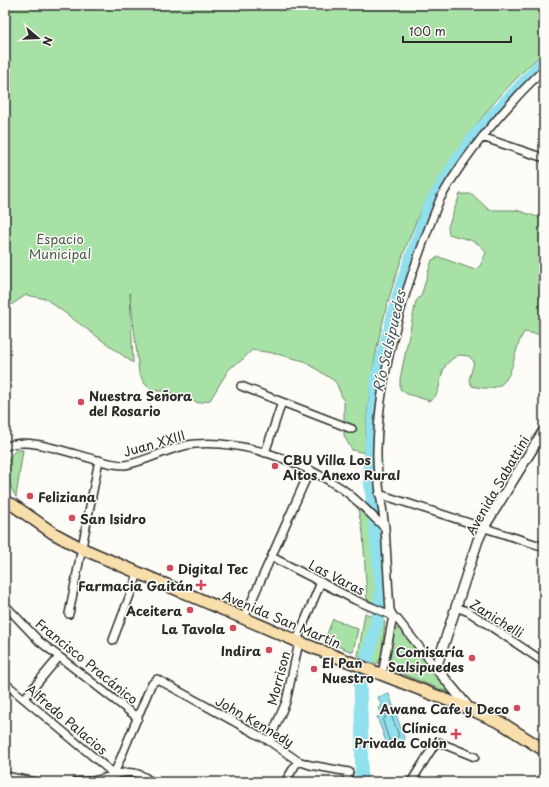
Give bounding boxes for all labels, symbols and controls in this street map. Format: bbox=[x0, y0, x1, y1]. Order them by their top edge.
north arrow bbox=[18, 18, 58, 58]
scale bar bbox=[403, 18, 511, 44]
text: 100 m bbox=[409, 22, 446, 40]
text: N bbox=[38, 35, 57, 49]
park label: Espacio Municipal bbox=[29, 229, 91, 263]
water label: Río Salsipuedes bbox=[367, 287, 411, 394]
place label: Nuestra Señora del Rosario bbox=[89, 386, 193, 420]
marker: Nuestra Señora del Rosario bbox=[76, 397, 86, 407]
street label: Juan XXIII bbox=[121, 425, 187, 461]
street label: Avenida Sabattini bbox=[461, 432, 533, 538]
place label: CBU Villa Los Altos Anexo Rural bbox=[283, 450, 400, 484]
marker: CBU Villa Los Altos Anexo Rural bbox=[270, 461, 280, 471]
place label: Feliziana bbox=[38, 487, 96, 506]
marker: Feliziana bbox=[25, 491, 35, 501]
place label: San Isidro bbox=[80, 509, 146, 528]
marker: San Isidro bbox=[67, 513, 77, 523]
street label: Las Varas bbox=[306, 555, 368, 599]
place label: Digital Tec bbox=[178, 559, 248, 578]
marker: Digital Tec bbox=[165, 563, 175, 573]
place label: Farmacia Gaitán bbox=[78, 576, 193, 595]
marker: Farmacia Gaitán bbox=[196, 580, 206, 590]
street label: Avenida San Martín bbox=[220, 586, 344, 652]
street label: Zanichelli bbox=[467, 594, 527, 642]
place label: Aceitera bbox=[125, 601, 182, 620]
marker: Aceitera bbox=[185, 605, 195, 615]
street label: Francisco Pracánico bbox=[32, 614, 142, 708]
place label: La Tavola bbox=[162, 619, 226, 638]
marker: La Tavola bbox=[228, 623, 238, 633]
place label: Indira bbox=[221, 641, 261, 660]
place label: Comisaría Salsipuedes bbox=[388, 642, 464, 676]
marker: Indira bbox=[264, 645, 274, 655]
street label: Morrison bbox=[262, 649, 294, 707]
place label: El Pan Nuestro bbox=[322, 653, 374, 687]
marker: Comisaría Salsipuedes bbox=[467, 653, 477, 663]
marker: El Pan Nuestro bbox=[309, 664, 319, 674]
street label: Alfredo Palacios bbox=[22, 679, 112, 759]
street label: John Kennedy bbox=[212, 691, 298, 751]
place label: Awana Cafe y Deco bbox=[379, 699, 509, 718]
marker: Awana Cafe y Deco bbox=[512, 703, 522, 713]
place label: Clínica Privada Colón bbox=[354, 718, 447, 752]
marker: Clínica Privada Colón bbox=[450, 728, 462, 740]

